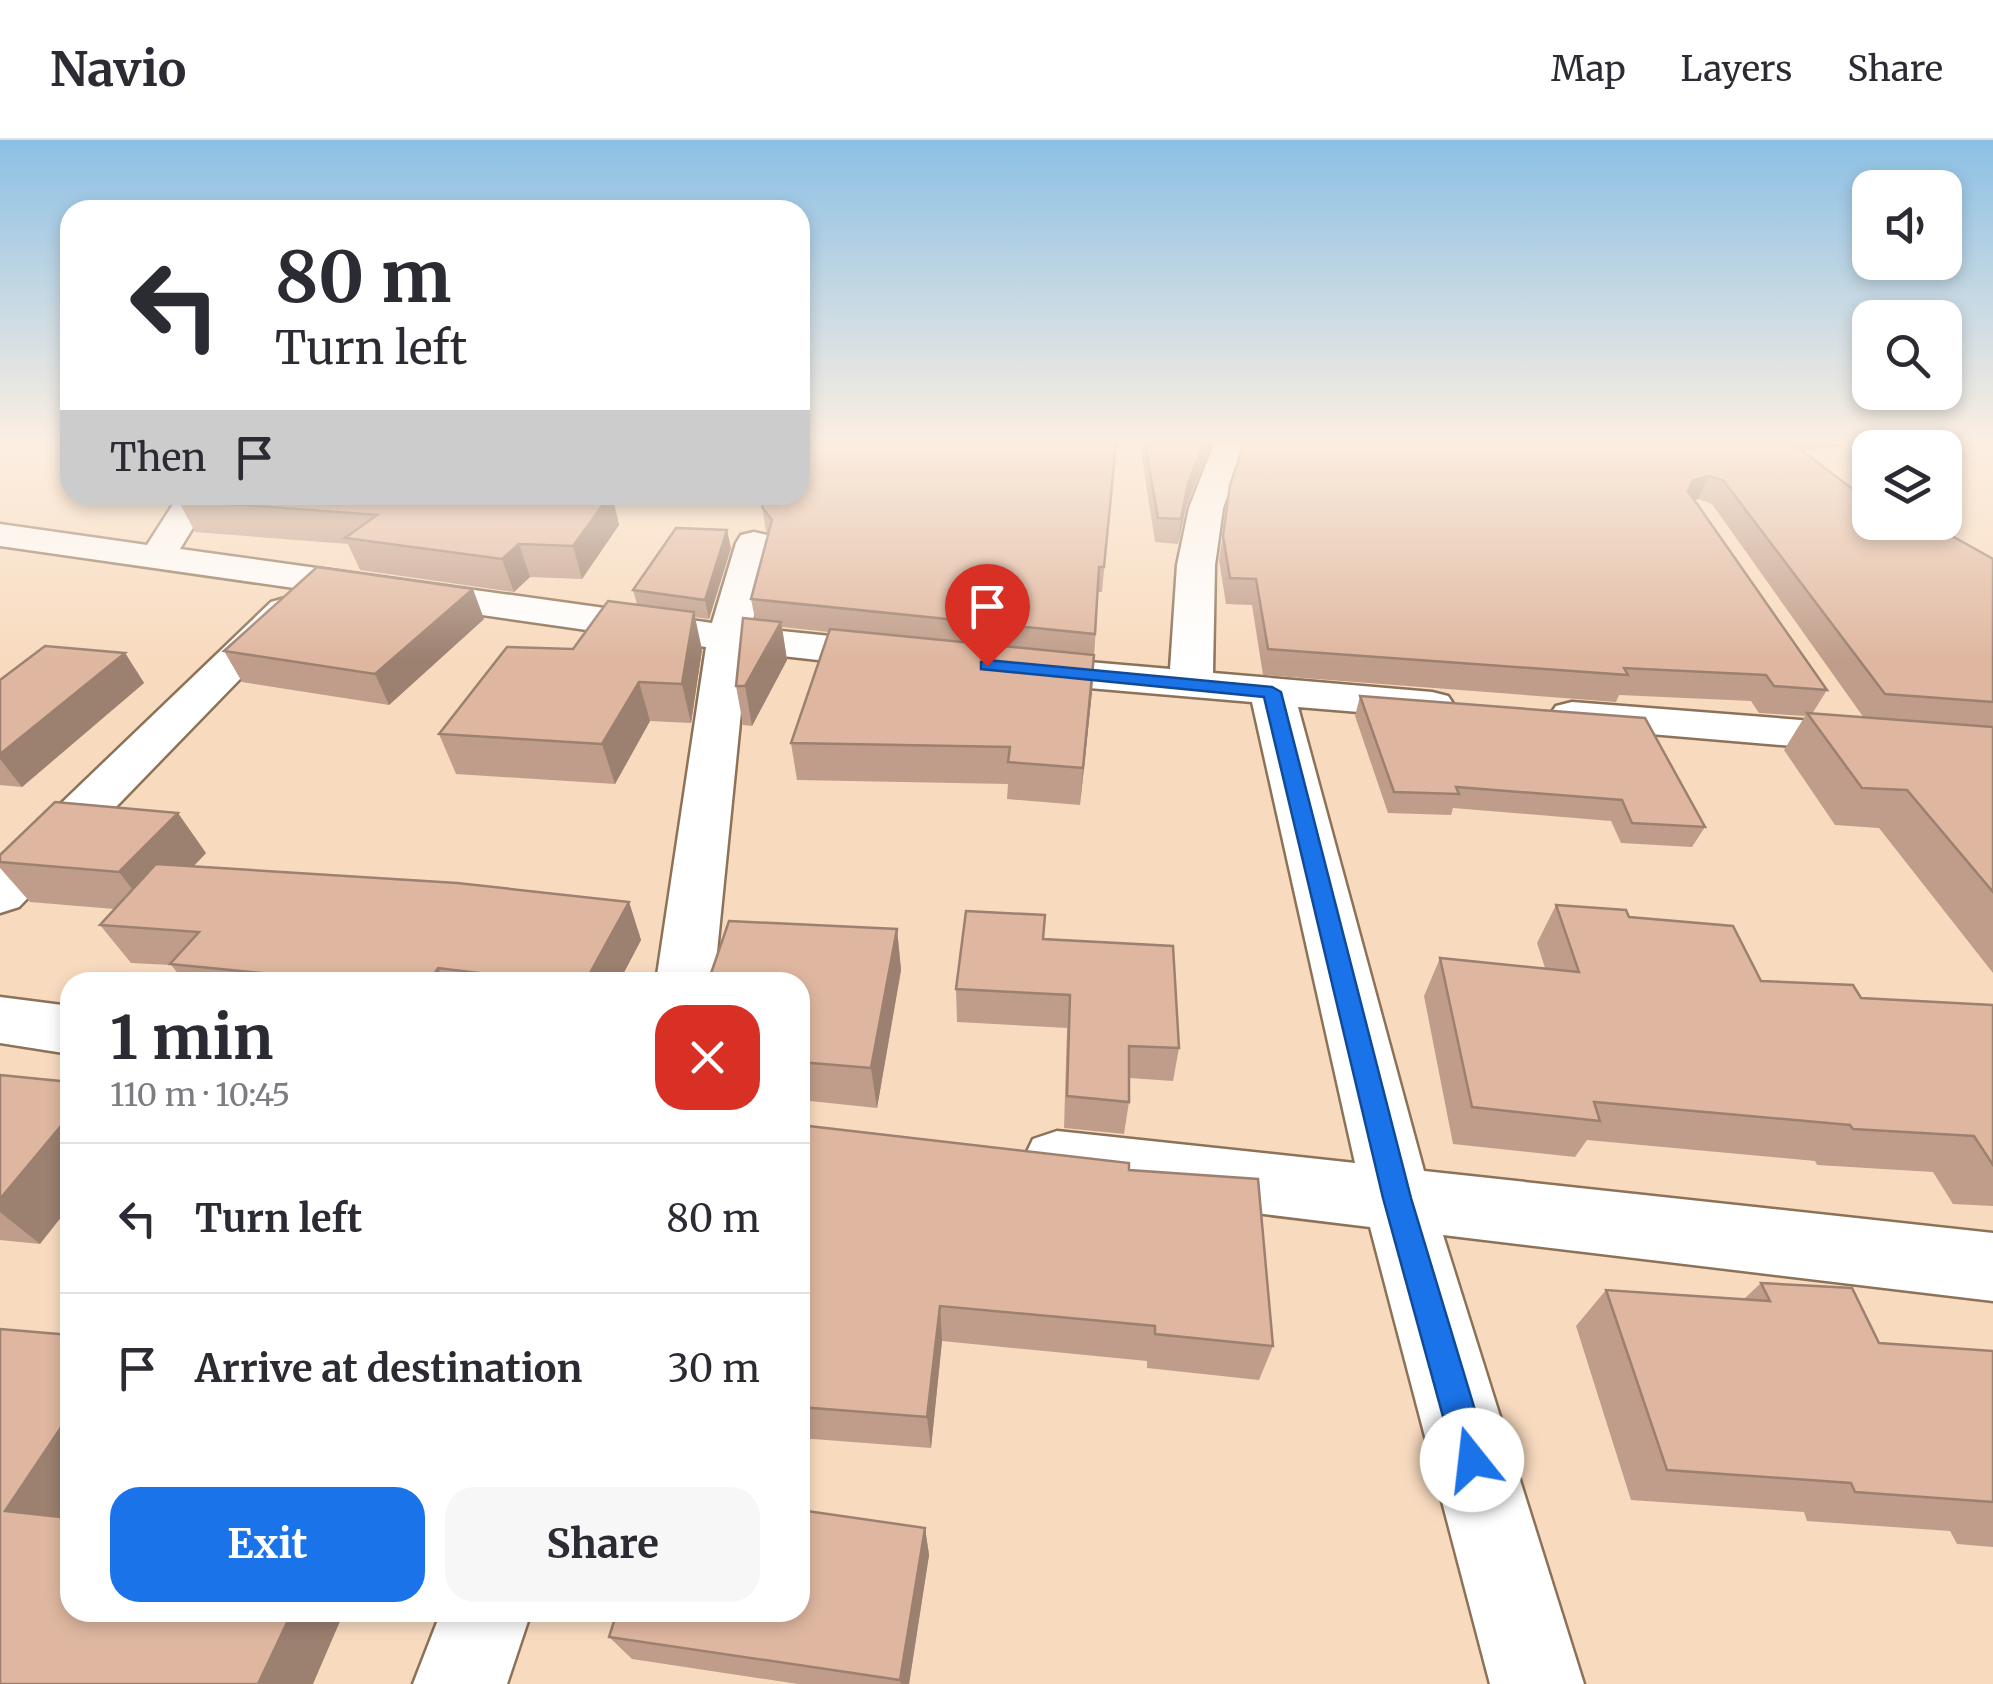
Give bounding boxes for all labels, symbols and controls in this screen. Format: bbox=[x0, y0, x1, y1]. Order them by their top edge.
text: Navio bbox=[50, 39, 186, 99]
text: Map bbox=[1551, 47, 1626, 91]
text: Layers bbox=[1681, 47, 1792, 91]
text: Share bbox=[1847, 47, 1943, 91]
map controls bbox=[1852, 170, 1962, 540]
button: sound bbox=[1852, 170, 1962, 280]
text: 80 m bbox=[275, 233, 451, 321]
icon: left bbox=[110, 240, 240, 370]
button: search bbox=[1852, 300, 1962, 410]
text: Turn left bbox=[275, 320, 467, 376]
icon: arrive bbox=[227, 430, 282, 485]
button: layers bbox=[1852, 430, 1962, 540]
text: Then bbox=[110, 434, 207, 481]
pin bbox=[945, 564, 1030, 667]
icon: arrive bbox=[960, 579, 1015, 634]
text: 1 min bbox=[110, 1000, 273, 1075]
button: close bbox=[655, 1005, 760, 1110]
text: 110 m · 10:45 bbox=[110, 1075, 290, 1115]
icon: left bbox=[110, 1191, 165, 1246]
text: Turn left bbox=[195, 1195, 362, 1242]
text: 80 m bbox=[666, 1195, 760, 1242]
icon: arrive bbox=[110, 1341, 165, 1396]
text: Arrive at destination bbox=[195, 1345, 582, 1392]
text: 30 m bbox=[667, 1345, 760, 1392]
position arrow bbox=[1420, 1408, 1524, 1512]
button: Exit bbox=[110, 1487, 425, 1602]
button: Share bbox=[445, 1487, 760, 1602]

